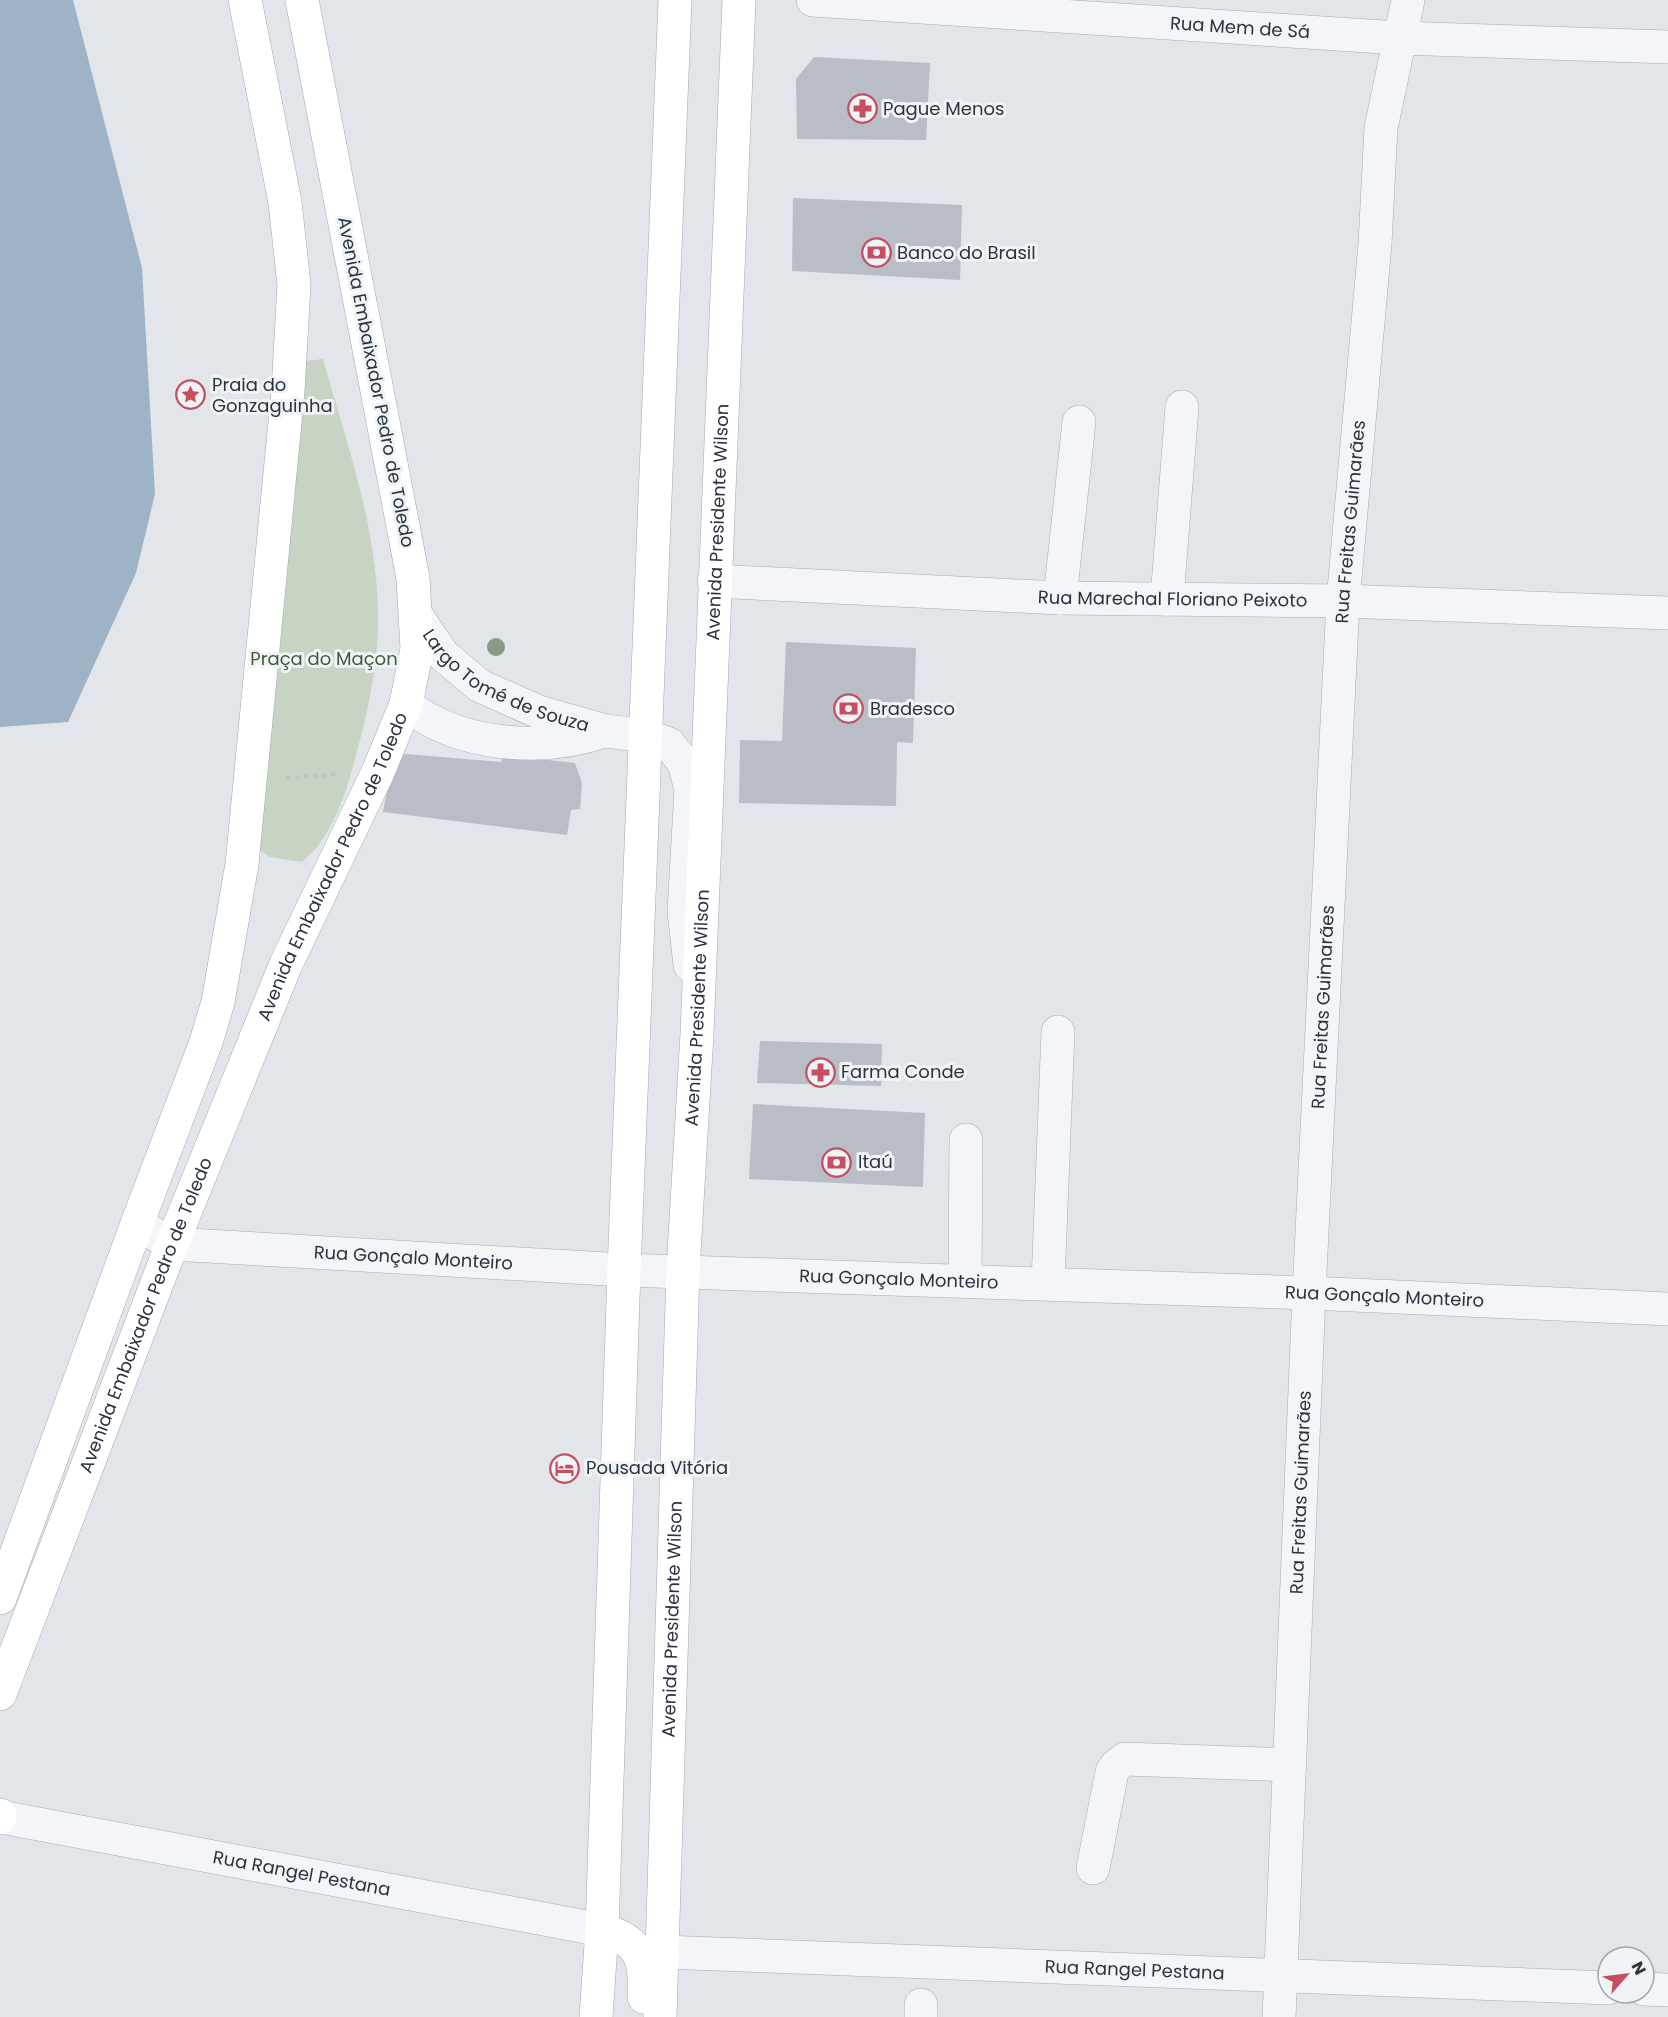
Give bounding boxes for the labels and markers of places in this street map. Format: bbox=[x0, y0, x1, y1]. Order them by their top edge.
pharmacy icon: Pague Menos bbox=[846, 93, 878, 125]
place label: Pague Menos bbox=[883, 96, 1004, 121]
bank icon: Banco do Brasil bbox=[860, 237, 892, 269]
place label: Banco do Brasil bbox=[897, 240, 1036, 265]
place label: Praia do Gonzaguinha bbox=[212, 372, 333, 418]
place icon: Praia do Gonzaguinha bbox=[175, 379, 207, 411]
bank icon: Bradesco bbox=[833, 693, 865, 725]
place label: Bradesco bbox=[870, 696, 955, 721]
pharmacy icon: Farma Conde bbox=[804, 1056, 836, 1088]
place label: Farma Conde bbox=[841, 1059, 965, 1084]
bank icon: Itaú bbox=[821, 1146, 853, 1178]
place label: Itaú bbox=[858, 1149, 893, 1174]
hotel icon: Pousada Vitória bbox=[549, 1452, 581, 1484]
place label: Pousada Vitória bbox=[586, 1455, 728, 1480]

